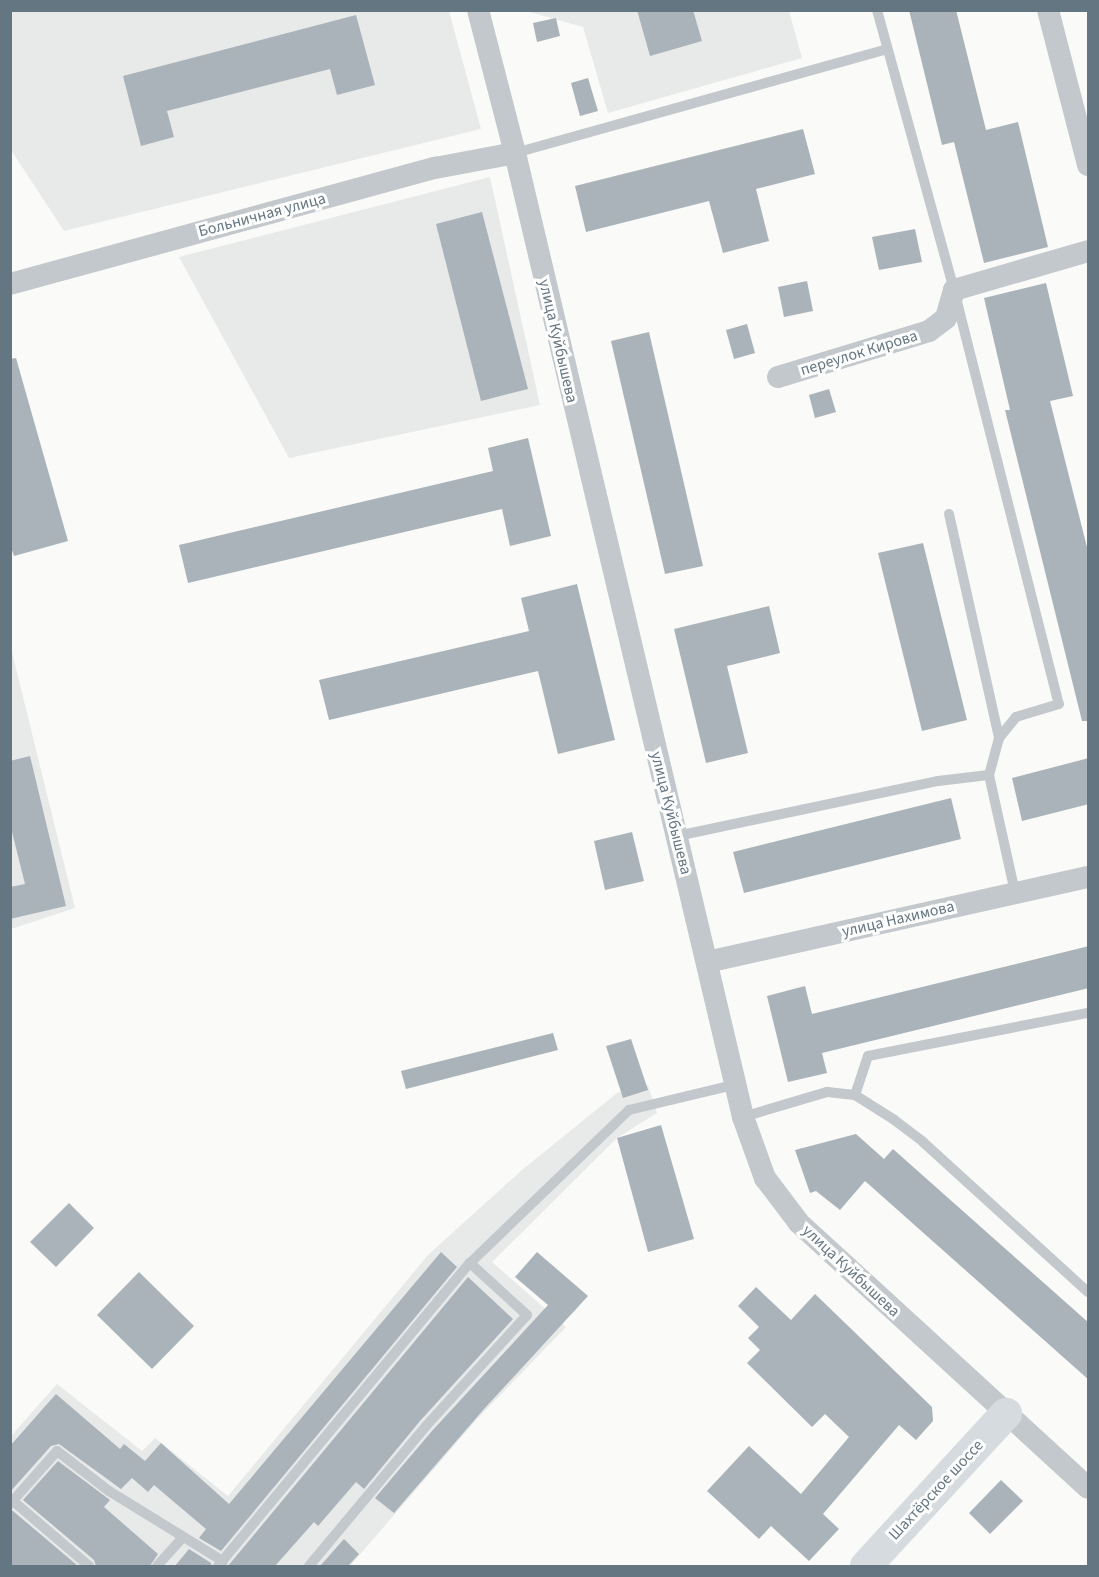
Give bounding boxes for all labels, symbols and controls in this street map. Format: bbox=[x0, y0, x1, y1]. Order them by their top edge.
street label: Больничная улица bbox=[196, 189, 328, 241]
street label: улица Куйбышева bbox=[534, 277, 582, 405]
street label: переулок Кирова bbox=[798, 326, 920, 380]
street label: улица Куйбышева bbox=[646, 749, 696, 877]
street label: улица Нахимова bbox=[840, 897, 956, 941]
street label: улица Куйбышева bbox=[798, 1221, 904, 1321]
street label: Шахтёрское шоссе bbox=[885, 1436, 987, 1544]

